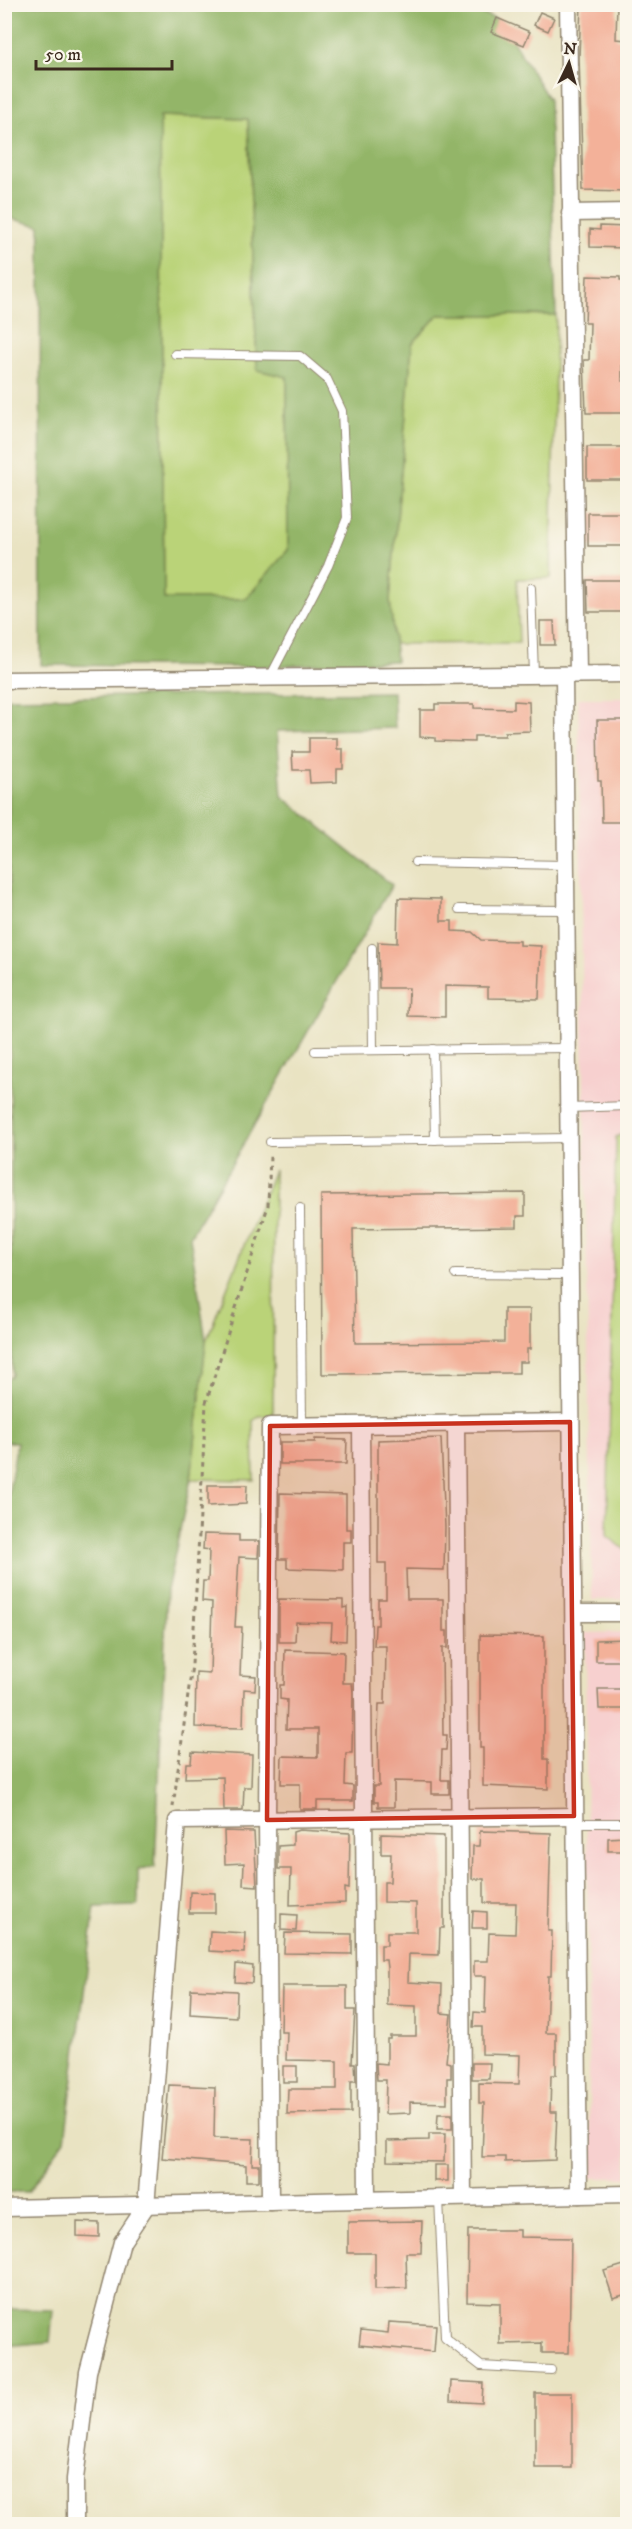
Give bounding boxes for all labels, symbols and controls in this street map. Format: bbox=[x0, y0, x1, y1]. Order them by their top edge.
scale bar bbox=[36, 33, 172, 71]
north arrow bbox=[539, 33, 599, 93]
text: N bbox=[563, 39, 578, 60]
text: 50 m bbox=[45, 44, 81, 66]

